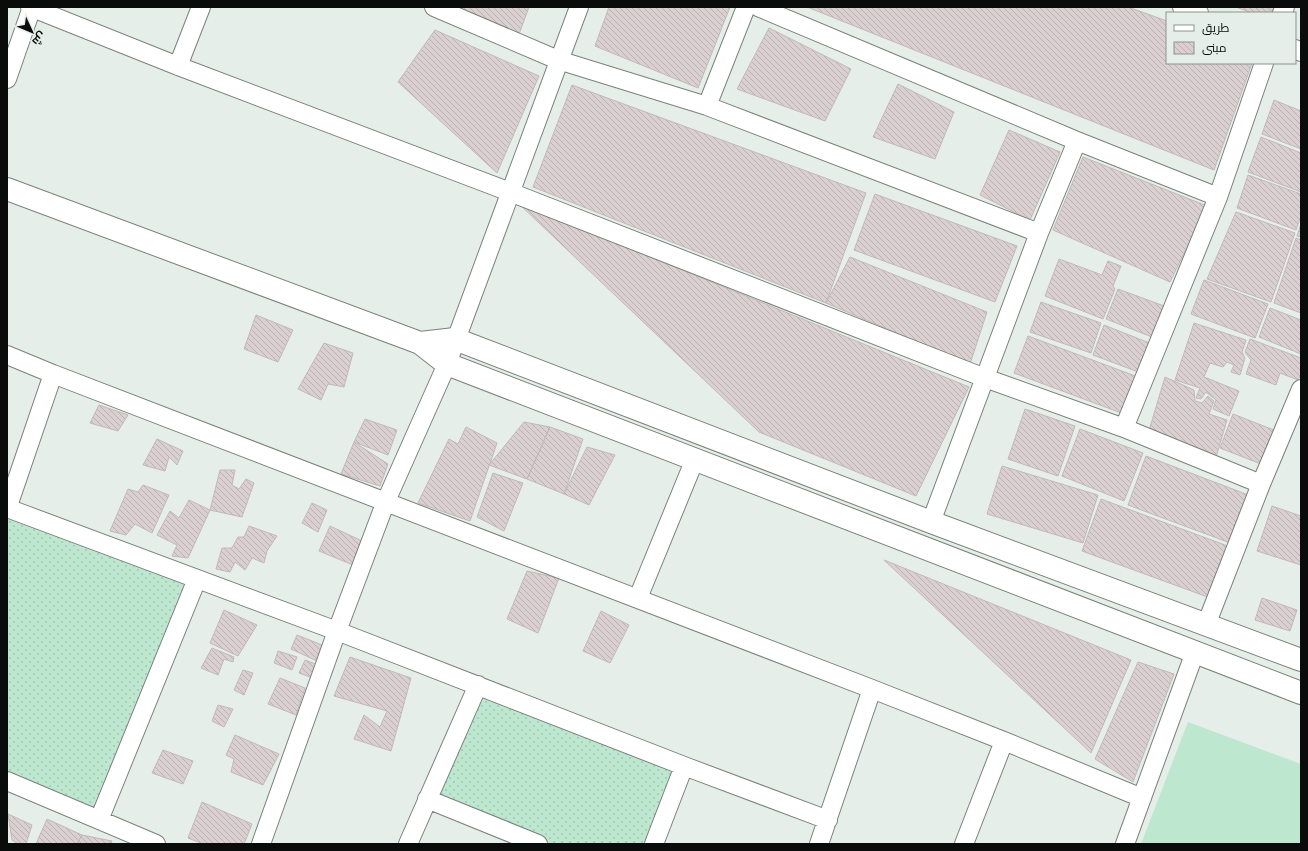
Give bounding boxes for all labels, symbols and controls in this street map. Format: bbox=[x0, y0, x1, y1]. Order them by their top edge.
north arrow bbox=[12, 12, 52, 52]
legend bbox=[1166, 12, 1296, 64]
text: طريق bbox=[1202, 21, 1230, 36]
text: ش bbox=[29, 29, 48, 48]
text: مبنى bbox=[1202, 41, 1227, 56]

